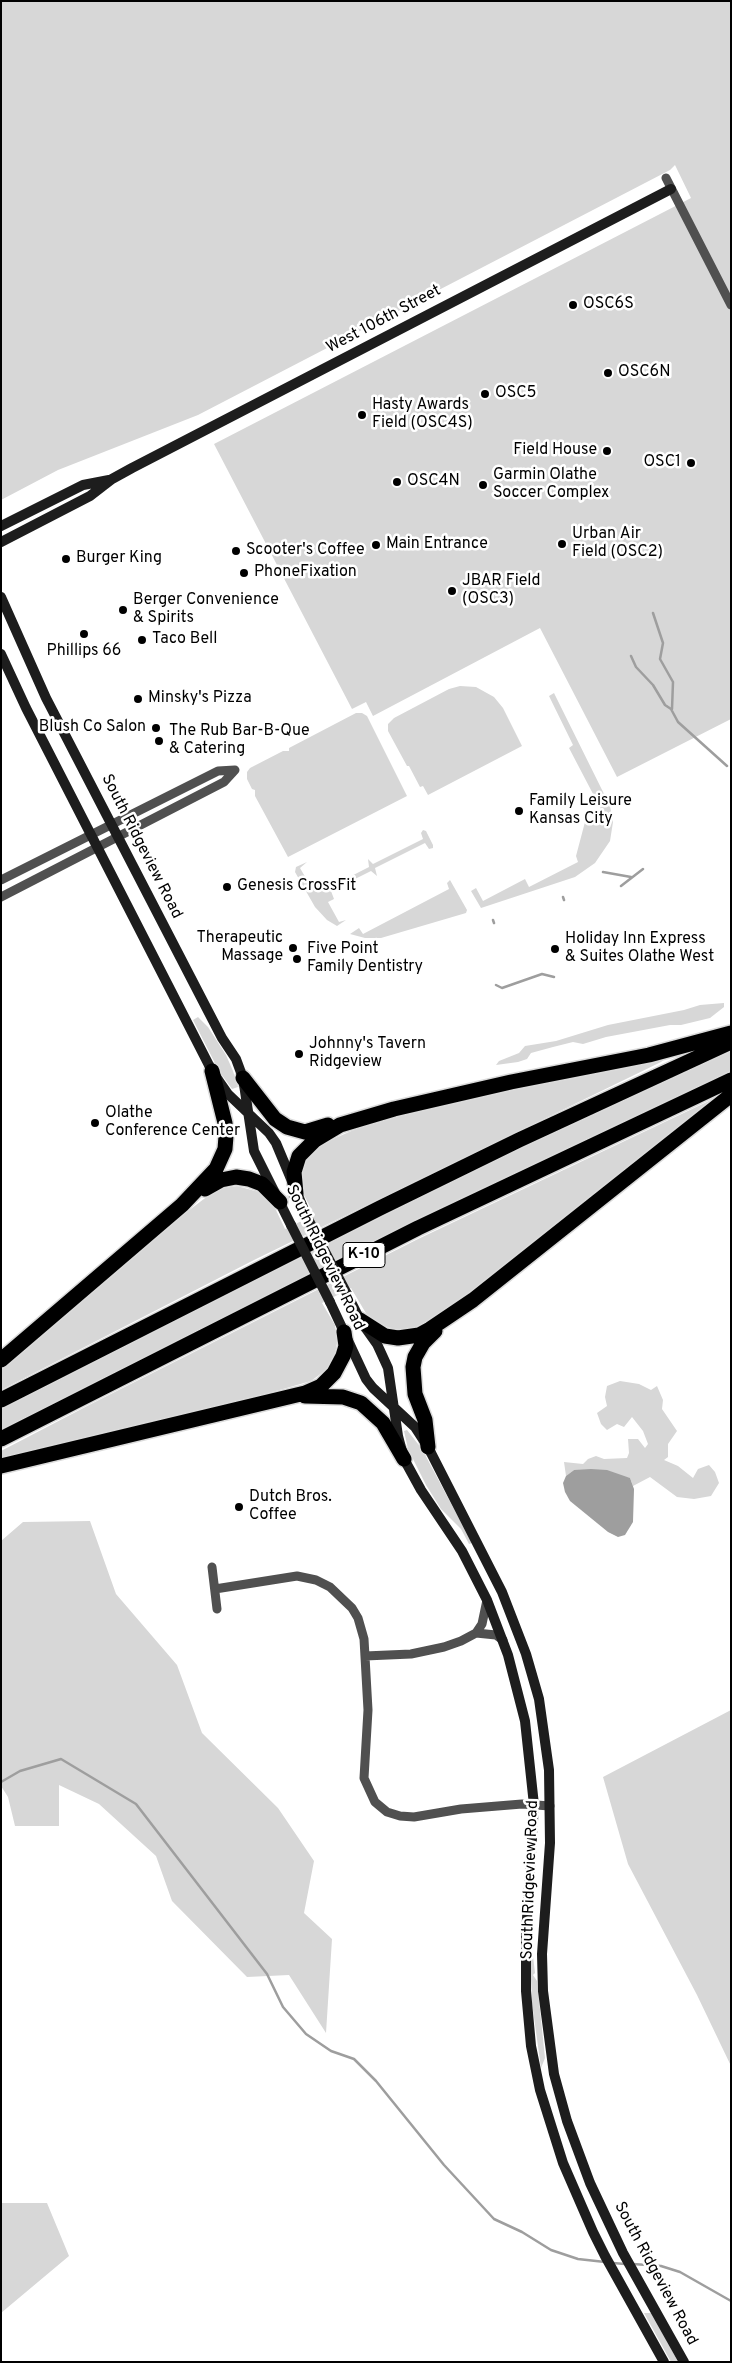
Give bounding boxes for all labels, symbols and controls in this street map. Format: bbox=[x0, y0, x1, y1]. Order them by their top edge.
street label: West 106th Street bbox=[323, 282, 445, 358]
place label: OSC6S bbox=[583, 295, 634, 315]
marker: OSC6S bbox=[567, 299, 579, 311]
place label: OSC6N bbox=[618, 363, 670, 383]
marker: OSC6N bbox=[602, 367, 614, 379]
place label: OSC5 bbox=[495, 384, 537, 404]
marker: OSC5 bbox=[479, 388, 491, 400]
place label: Hasty Awards Field (OSC4S) bbox=[372, 396, 473, 434]
marker: Hasty Awards Field (OSC4S) bbox=[356, 409, 368, 421]
place label: Field House bbox=[513, 441, 597, 461]
marker: Field House bbox=[601, 445, 613, 457]
place label: OSC1 bbox=[643, 453, 681, 473]
marker: OSC1 bbox=[685, 457, 697, 469]
place label: Garmin Olathe Soccer Complex bbox=[493, 466, 609, 504]
place label: OSC4N bbox=[407, 472, 460, 492]
marker: OSC4N bbox=[391, 476, 403, 488]
marker: Garmin Olathe Soccer Complex bbox=[477, 479, 489, 491]
place label: Urban Air Field (OSC2) bbox=[572, 525, 663, 563]
place label: Main Entrance bbox=[386, 535, 488, 555]
marker: Urban Air Field (OSC2) bbox=[556, 538, 568, 550]
marker: Main Entrance bbox=[370, 539, 382, 551]
place label: Scooter's Coffee bbox=[246, 541, 365, 561]
marker: Scooter's Coffee bbox=[230, 545, 242, 557]
place label: Burger King bbox=[76, 549, 162, 569]
marker: Burger King bbox=[60, 553, 72, 565]
place label: PhoneFixation bbox=[254, 563, 357, 583]
marker: PhoneFixation bbox=[238, 567, 250, 579]
place label: JBAR Field (OSC3) bbox=[462, 572, 541, 610]
marker: JBAR Field (OSC3) bbox=[446, 585, 458, 597]
place label: Berger Convenience & Spirits bbox=[133, 591, 279, 629]
marker: Berger Convenience & Spirits bbox=[117, 604, 129, 616]
marker: Phillips 66 bbox=[78, 628, 90, 640]
place label: Taco Bell bbox=[152, 630, 217, 650]
marker: Taco Bell bbox=[136, 634, 148, 646]
place label: Phillips 66 bbox=[47, 642, 121, 662]
place label: Minsky's Pizza bbox=[148, 689, 252, 709]
marker: Minsky's Pizza bbox=[132, 693, 144, 705]
place label: Blush Co Salon bbox=[39, 718, 146, 738]
marker: Blush Co Salon bbox=[150, 722, 162, 734]
place label: The Rub Bar-B-Que & Catering bbox=[169, 722, 309, 760]
marker: The Rub Bar-B-Que & Catering bbox=[153, 735, 165, 747]
street label: South Ridgeview Road bbox=[96, 772, 186, 922]
place label: Family Leisure Kansas City bbox=[529, 792, 632, 830]
marker: Family Leisure Kansas City bbox=[513, 805, 525, 817]
place label: Genesis CrossFit bbox=[237, 877, 356, 897]
marker: Genesis CrossFit bbox=[221, 881, 233, 893]
place label: Therapeutic Massage bbox=[196, 929, 283, 967]
place label: Holiday Inn Express & Suites Olathe West bbox=[565, 930, 714, 968]
place label: Five Point Family Dentistry bbox=[307, 940, 423, 978]
marker: Therapeutic Massage bbox=[287, 942, 299, 954]
marker: Holiday Inn Express & Suites Olathe West bbox=[549, 943, 561, 955]
marker: Five Point Family Dentistry bbox=[291, 953, 303, 965]
place label: Johnny's Tavern Ridgeview bbox=[309, 1035, 426, 1073]
marker: Johnny's Tavern Ridgeview bbox=[293, 1048, 305, 1060]
place label: Olathe Conference Center bbox=[105, 1104, 240, 1142]
marker: Olathe Conference Center bbox=[89, 1117, 101, 1129]
street label: South Ridgeview Road bbox=[280, 1182, 368, 1334]
road number: K-10 bbox=[343, 1242, 385, 1268]
place label: Dutch Bros. Coffee bbox=[249, 1488, 332, 1526]
marker: Dutch Bros. Coffee bbox=[233, 1501, 245, 1513]
street label: South Ridgeview Road bbox=[519, 1800, 543, 1960]
street label: South Ridgeview Road bbox=[609, 2199, 701, 2349]

